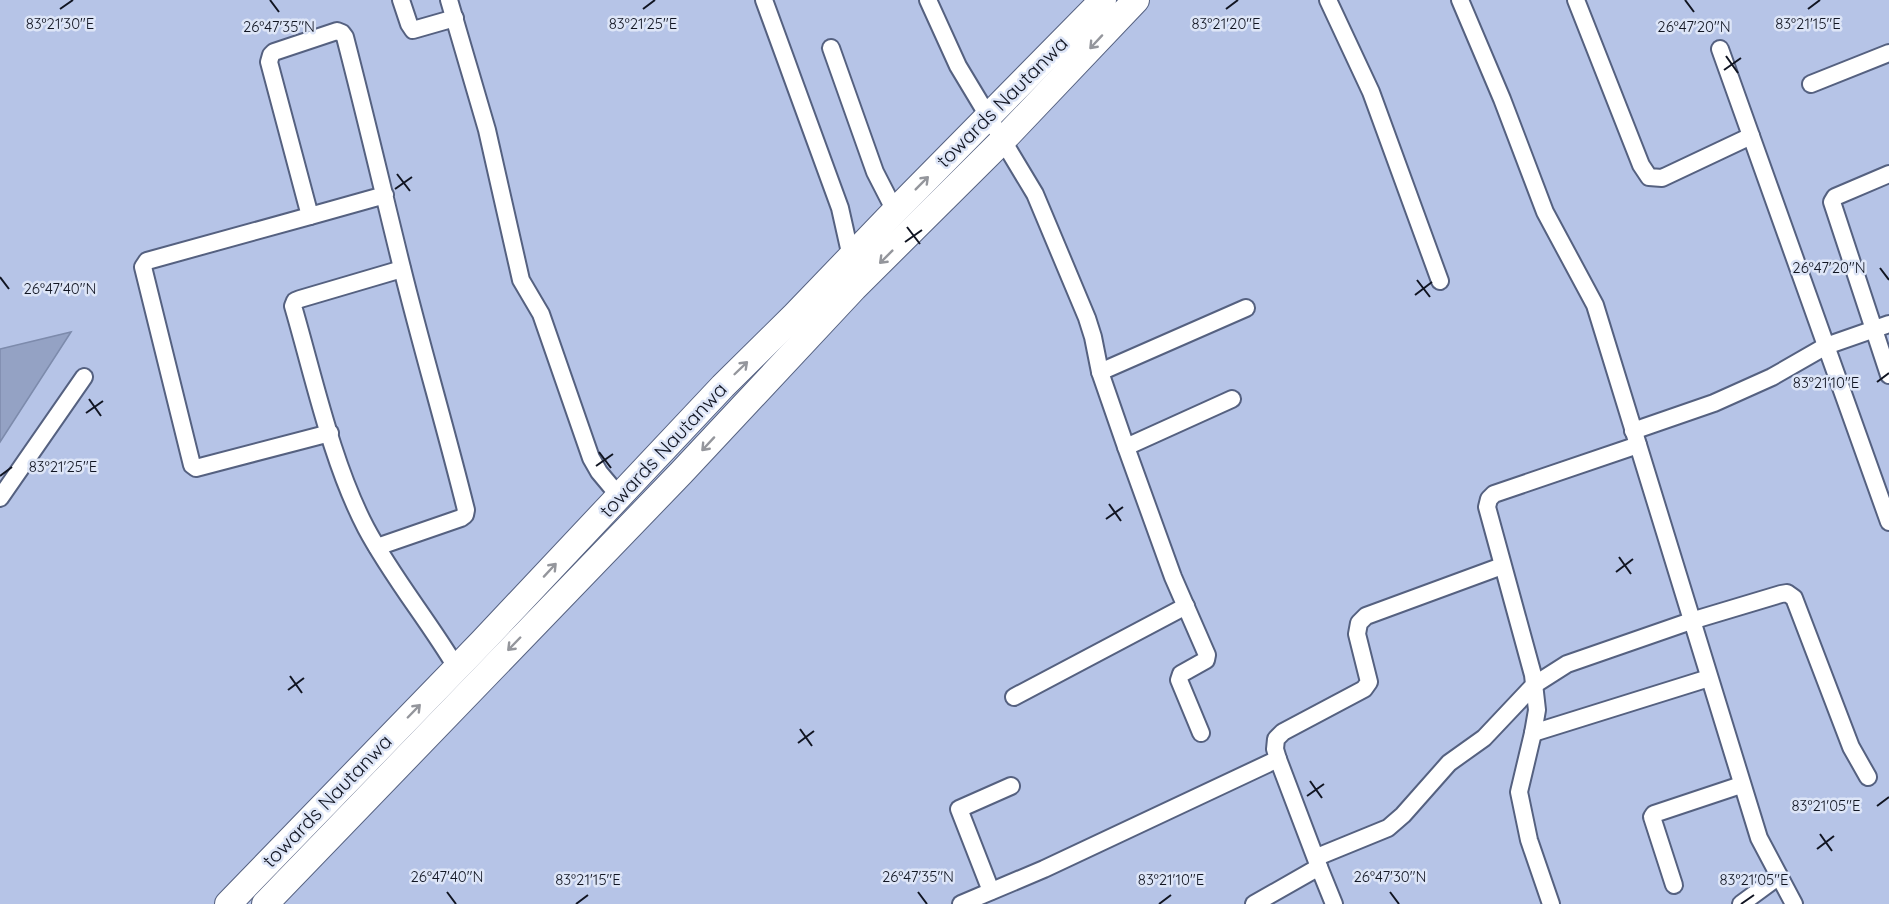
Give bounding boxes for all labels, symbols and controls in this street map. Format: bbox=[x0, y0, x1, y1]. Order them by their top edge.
text: 83°21'30"E bbox=[26, 14, 94, 33]
text: 83°21'25"E bbox=[609, 14, 677, 33]
text: 83°21'20"E bbox=[1191, 14, 1261, 33]
text: 83°21'15"E bbox=[1775, 14, 1841, 33]
text: 26°47'35"N bbox=[243, 17, 315, 36]
text: 26°47'20"N bbox=[1657, 17, 1731, 36]
street label: towards Nautanwa bbox=[931, 31, 1073, 173]
one-way arrow bbox=[1089, 35, 1103, 50]
one-way arrow bbox=[914, 176, 929, 191]
one-way arrow bbox=[878, 249, 893, 264]
text: 26°47'20"N bbox=[1792, 258, 1866, 277]
text: 26°47'40"N bbox=[24, 279, 96, 298]
one-way arrow bbox=[734, 360, 749, 375]
text: 83°21'10"E bbox=[1793, 373, 1859, 392]
street label: towards Nautanwa bbox=[594, 377, 732, 522]
one-way arrow bbox=[701, 436, 715, 451]
text: 83°21'25"E bbox=[29, 457, 97, 476]
one-way arrow bbox=[542, 563, 557, 578]
one-way arrow bbox=[507, 636, 521, 651]
one-way arrow bbox=[407, 703, 422, 718]
street label: towards Nautanwa bbox=[257, 729, 397, 873]
text: 83°21'05"E bbox=[1791, 796, 1861, 815]
text: 26°47'40"N bbox=[411, 867, 483, 886]
text: 26°47'35"N bbox=[882, 867, 954, 886]
text: 26°47'30"N bbox=[1354, 867, 1426, 886]
text: 83°21'15"E bbox=[555, 870, 621, 889]
text: 83°21'10"E bbox=[1138, 870, 1204, 889]
text: 83°21'05"E bbox=[1719, 870, 1789, 889]

